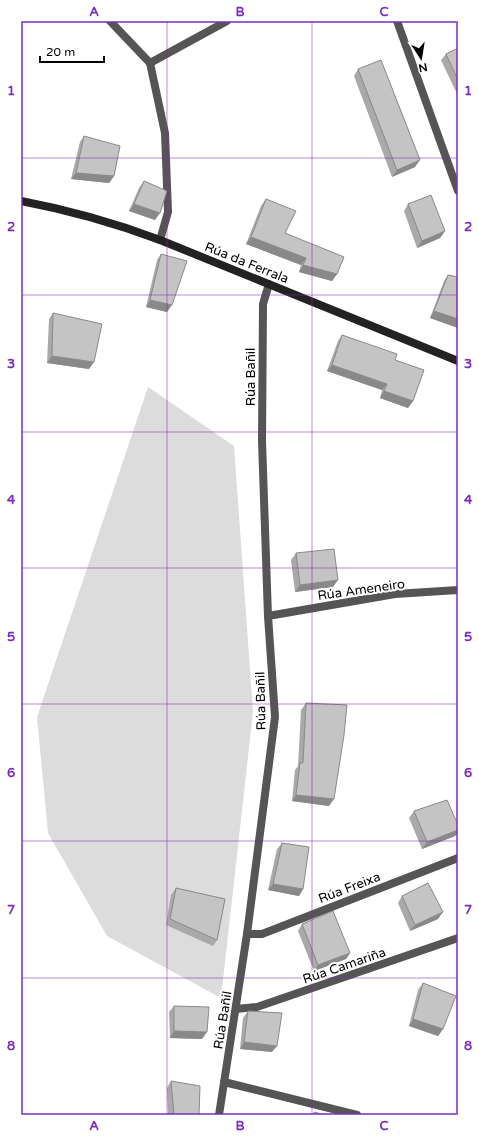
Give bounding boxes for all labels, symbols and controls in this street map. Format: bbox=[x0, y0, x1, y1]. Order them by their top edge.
text: A bbox=[89, 4, 99, 20]
text: B bbox=[235, 4, 245, 20]
text: C bbox=[379, 4, 389, 20]
scale bar bbox=[40, 38, 104, 64]
north arrow bbox=[401, 38, 441, 78]
text: 20 m bbox=[46, 45, 75, 59]
text: N bbox=[417, 60, 429, 75]
text: 1 bbox=[7, 83, 15, 99]
text: 1 bbox=[464, 83, 472, 99]
text: 2 bbox=[7, 219, 15, 235]
text: 2 bbox=[464, 219, 472, 235]
street label: Rúa da Ferrala bbox=[202, 239, 291, 287]
street label: Rúa Bañil bbox=[243, 348, 259, 406]
text: 3 bbox=[7, 356, 15, 372]
text: 3 bbox=[464, 356, 472, 372]
text: 4 bbox=[7, 492, 16, 508]
text: 4 bbox=[464, 492, 473, 508]
street label: Rúa Ameneiro bbox=[316, 576, 406, 604]
text: 5 bbox=[7, 629, 15, 645]
text: 5 bbox=[464, 629, 472, 645]
street label: Rúa Bañil bbox=[252, 672, 270, 730]
text: 6 bbox=[7, 765, 15, 781]
text: 6 bbox=[464, 765, 472, 781]
street label: Rúa Freixa bbox=[316, 869, 383, 907]
text: 7 bbox=[7, 902, 15, 918]
text: 7 bbox=[464, 902, 472, 918]
street label: Rúa Camariña bbox=[301, 944, 388, 988]
street label: Rúa Bañil bbox=[211, 990, 235, 1050]
text: 8 bbox=[7, 1038, 15, 1054]
text: 8 bbox=[464, 1038, 472, 1054]
text: A bbox=[89, 1118, 99, 1134]
text: B bbox=[235, 1118, 245, 1134]
text: C bbox=[379, 1118, 389, 1134]

